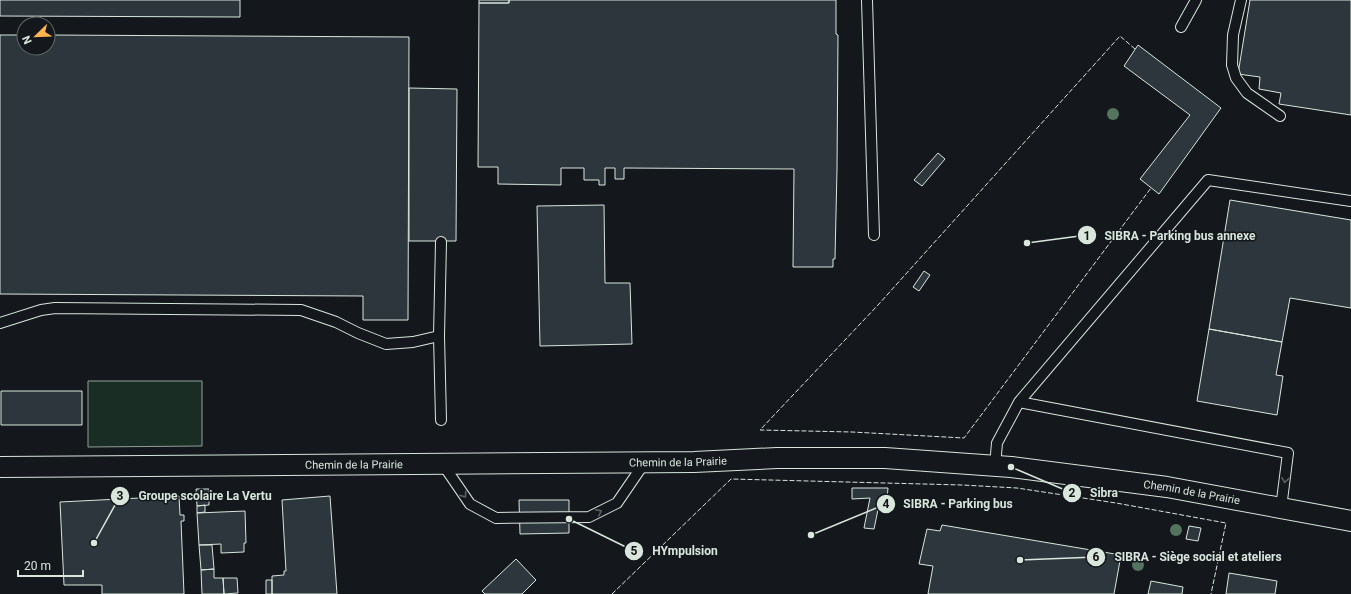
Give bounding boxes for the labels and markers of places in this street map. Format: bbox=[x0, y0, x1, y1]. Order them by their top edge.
callout: SIBRA - Parking bus annexe bbox=[1077, 223, 1264, 247]
callout: Sibra bbox=[1062, 481, 1126, 505]
callout: Groupe scolaire La Vertu bbox=[110, 484, 279, 508]
callout: SIBRA - Parking bus bbox=[876, 492, 1021, 516]
callout: HYmpulsion bbox=[624, 539, 726, 563]
callout: SIBRA - Siège social et ateliers bbox=[1086, 545, 1289, 569]

